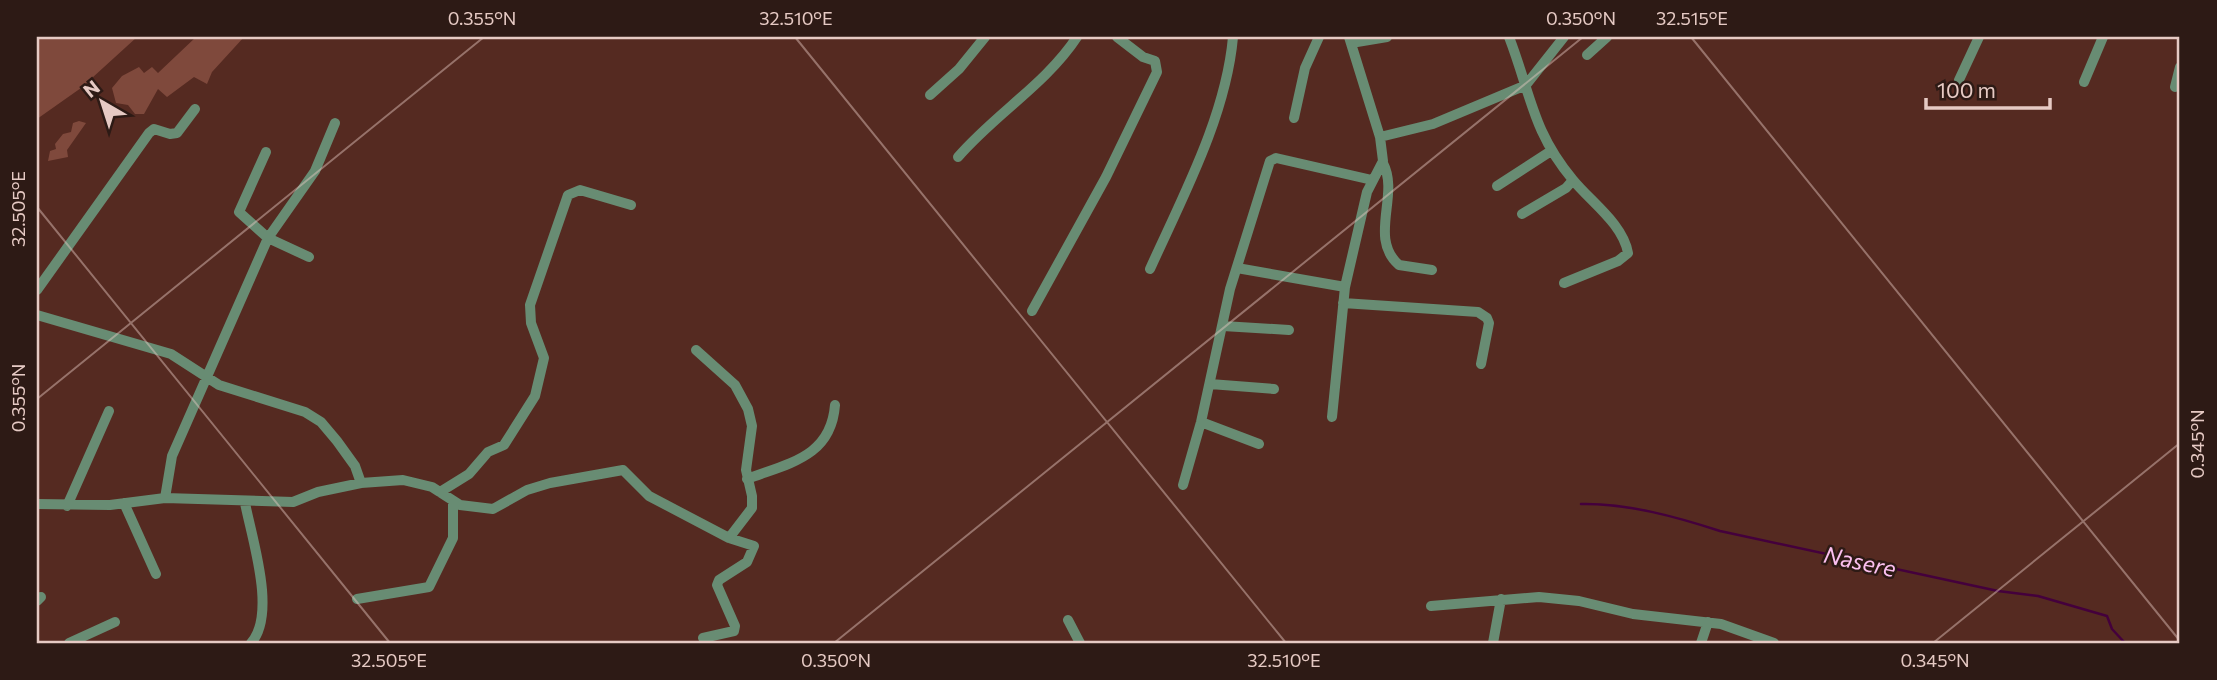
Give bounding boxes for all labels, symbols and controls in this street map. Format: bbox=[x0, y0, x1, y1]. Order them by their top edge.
text: 0.355°N bbox=[448, 7, 516, 29]
text: 32.510°E bbox=[759, 7, 833, 29]
text: 0.350°N bbox=[1546, 7, 1616, 29]
text: 32.515°E bbox=[1656, 7, 1728, 29]
north arrow bbox=[66, 66, 136, 136]
scale bar bbox=[1926, 66, 2051, 110]
text: N bbox=[78, 75, 104, 102]
text: 100 m bbox=[1937, 77, 1996, 102]
text: 32.505°E bbox=[7, 171, 29, 247]
text: 0.355°N bbox=[7, 364, 29, 432]
text: 0.345°N bbox=[2186, 409, 2208, 479]
water label: Nasere bbox=[1821, 540, 1899, 582]
text: 32.505°E bbox=[351, 649, 427, 671]
text: 0.350°N bbox=[801, 649, 871, 671]
text: 32.510°E bbox=[1247, 649, 1321, 671]
text: 0.345°N bbox=[1900, 649, 1970, 671]

